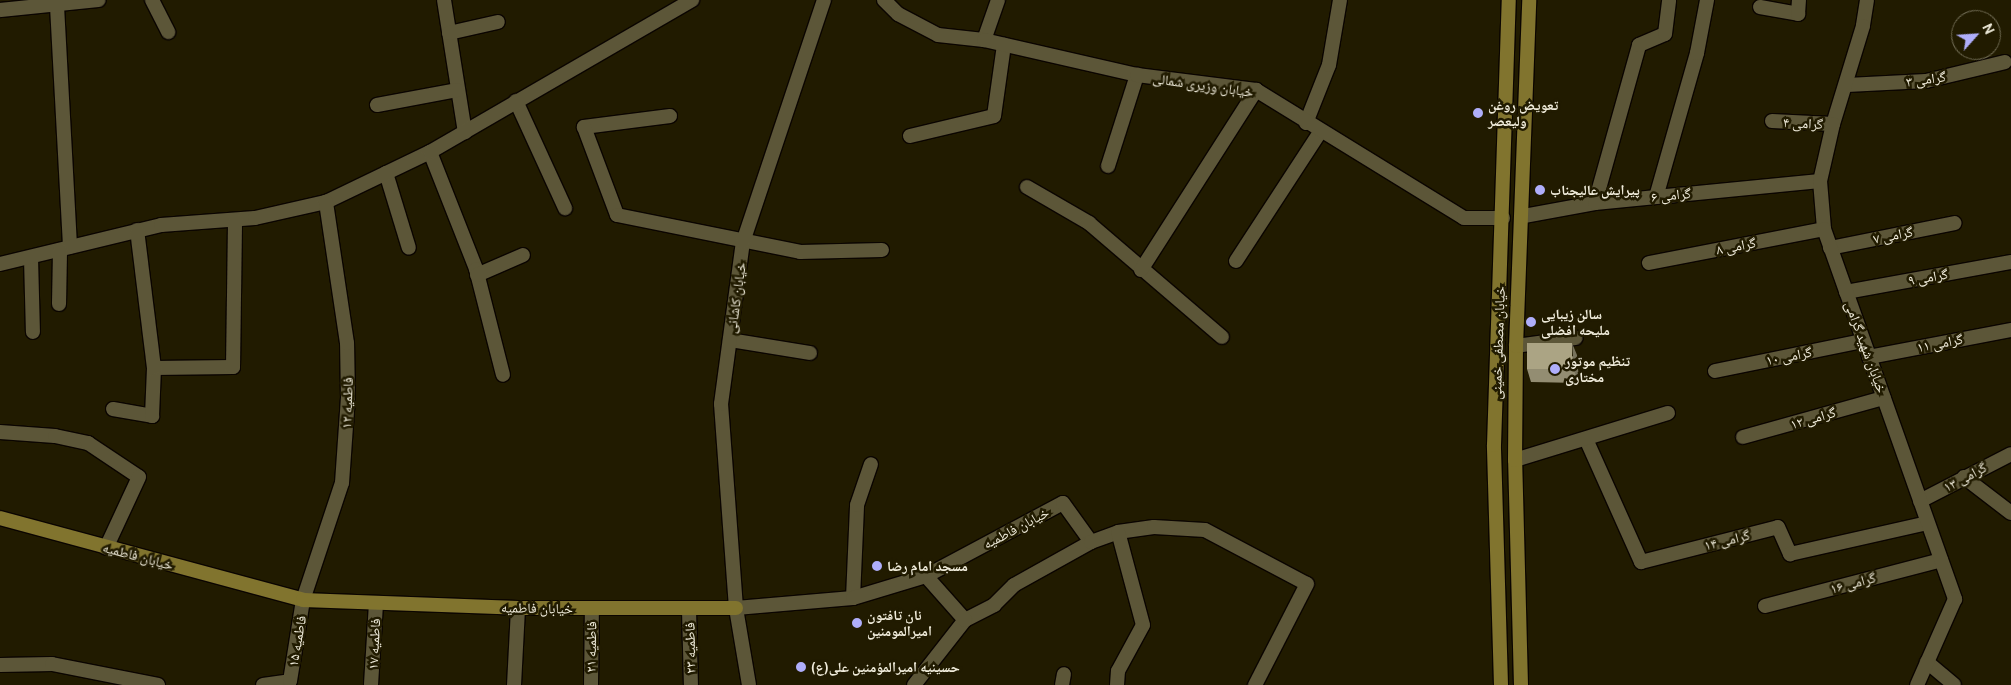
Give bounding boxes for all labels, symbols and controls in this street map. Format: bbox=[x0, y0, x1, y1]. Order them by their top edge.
north arrow bbox=[1951, 10, 2001, 60]
text: N bbox=[1978, 20, 1999, 37]
street label: گرامی ۳ bbox=[1905, 68, 1947, 90]
street label: خیابان وزیری شمالی bbox=[1152, 70, 1254, 100]
place label: تعویض روغن ولیعصر bbox=[1488, 97, 1558, 130]
marker: تعویض روغن ولیعصر bbox=[1472, 107, 1484, 119]
street label: گرامی ۴ bbox=[1782, 114, 1824, 132]
place label: پیرایش عالیجناب bbox=[1550, 182, 1640, 198]
marker: پیرایش عالیجناب bbox=[1534, 184, 1546, 196]
street label: گرامی ۶ bbox=[1650, 185, 1692, 205]
street label: گرامی ۷ bbox=[1872, 223, 1914, 247]
street label: گرامی ۸ bbox=[1715, 234, 1757, 258]
street label: خیابان کاشانی bbox=[723, 261, 749, 335]
street label: گرامی ۹ bbox=[1907, 265, 1949, 289]
street label: خیابان مصطفی خمینی bbox=[1488, 286, 1508, 400]
street label: خیابان شهید گرامی bbox=[1842, 299, 1890, 395]
place label: سالن زیبایی ملیحه افضلی bbox=[1541, 306, 1610, 338]
marker: سالن زیبایی ملیحه افضلی bbox=[1525, 316, 1537, 328]
street label: گرامی ۱۱ bbox=[1916, 330, 1964, 356]
street label: گرامی ۱۰ bbox=[1765, 343, 1813, 369]
place label: تنظیم موتور مختاری bbox=[1565, 353, 1630, 386]
marker: تنظیم موتور مختاری bbox=[1549, 363, 1561, 375]
street label: فاطمیه ۱۲ bbox=[338, 377, 356, 429]
street label: گرامی ۱۲ bbox=[1788, 404, 1838, 432]
street label: گرامی ۱۳ bbox=[1941, 459, 1989, 495]
street label: خیابان فاطمیه bbox=[980, 504, 1052, 552]
street label: گرامی ۱۴ bbox=[1702, 526, 1752, 554]
street label: خیابان فاطمیه bbox=[101, 539, 175, 573]
place label: مسجد امام رضا bbox=[887, 558, 968, 574]
marker: مسجد امام رضا bbox=[871, 560, 883, 572]
street label: گرامی ۱۶ bbox=[1828, 569, 1878, 597]
street label: خیابان فاطمیه bbox=[501, 599, 573, 617]
place label: نان تافتون امیرالمومنین bbox=[867, 607, 932, 640]
street label: فاطمیه ۱۵ bbox=[284, 614, 310, 668]
marker: نان تافتون امیرالمومنین bbox=[851, 617, 863, 629]
street label: فاطمیه ۱۷ bbox=[364, 618, 384, 670]
street label: فاطمیه ۲۱ bbox=[582, 621, 600, 673]
street label: فاطمیه ۲۳ bbox=[681, 622, 699, 674]
place label: (حسینیه امیرالمؤمنین علی(ع bbox=[811, 659, 960, 675]
marker: (حسینیه امیرالمؤمنین علی(ع bbox=[795, 661, 807, 673]

